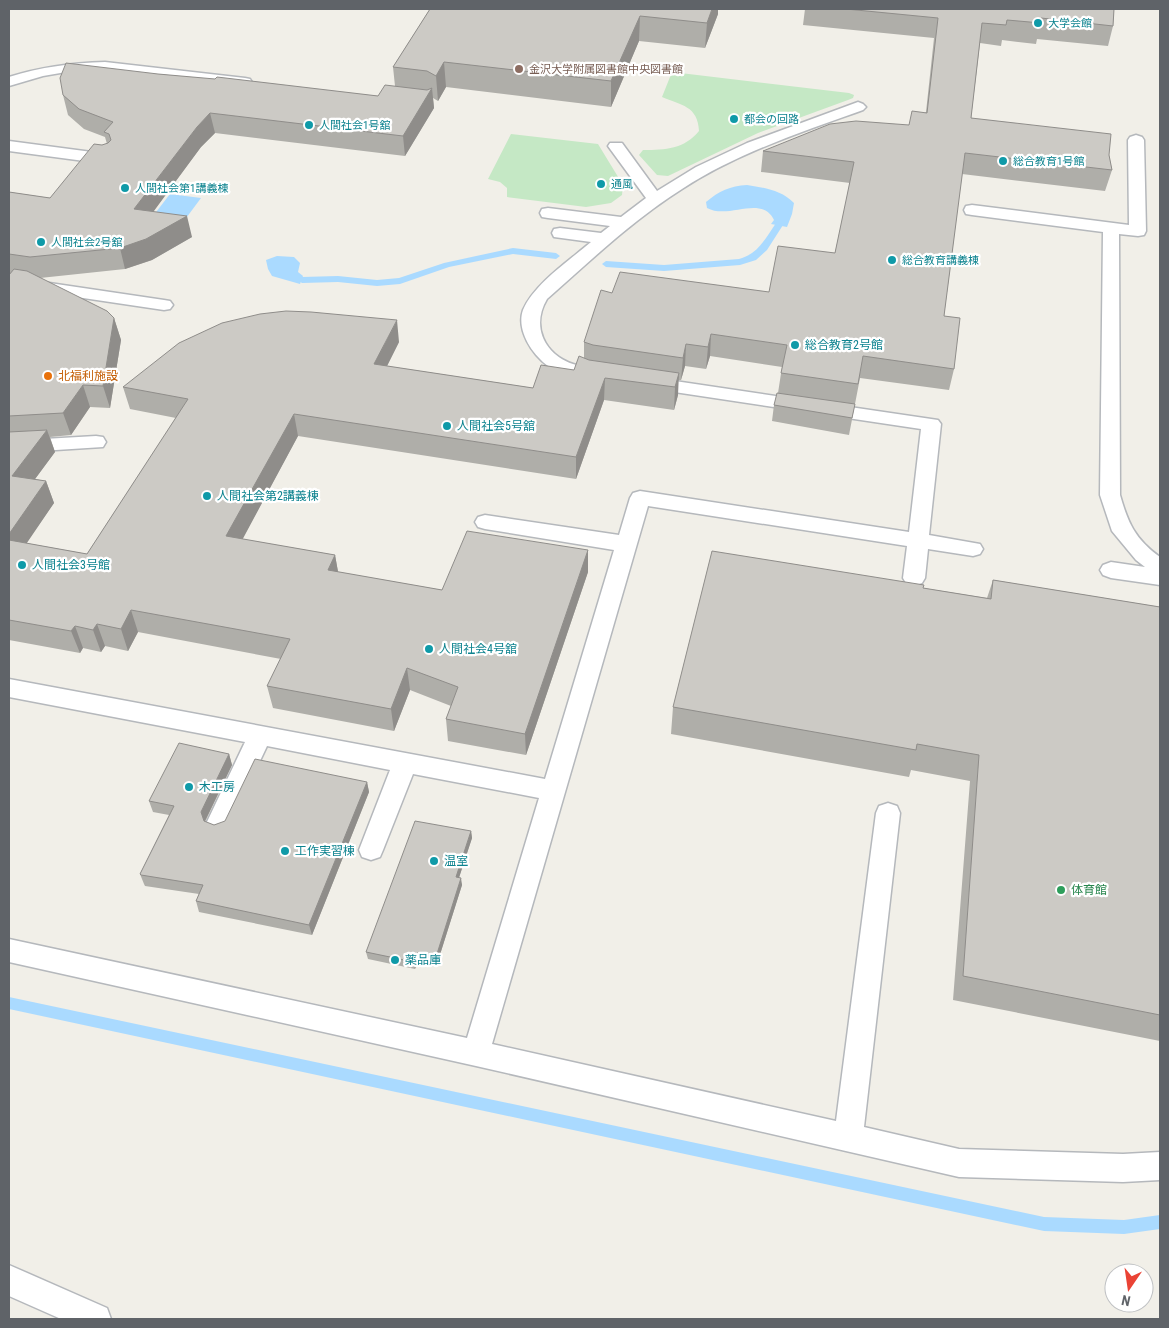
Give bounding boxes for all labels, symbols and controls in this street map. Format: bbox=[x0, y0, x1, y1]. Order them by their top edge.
marker: 大学会館 bbox=[1032, 17, 1044, 29]
place label: 大学会館 bbox=[1048, 17, 1092, 30]
marker: 金沢大学附属図書館中央図書館 bbox=[513, 63, 525, 75]
place label: 金沢大学附属図書館中央図書館 bbox=[529, 63, 683, 76]
marker: 都会の回路 bbox=[728, 113, 740, 125]
place label: 都会の回路 bbox=[744, 113, 799, 126]
marker: 人間社会1号舘 bbox=[303, 119, 315, 131]
place label: 人間社会1号舘 bbox=[319, 119, 390, 132]
marker: 総合教育1号館 bbox=[997, 155, 1009, 167]
place label: 総合教育1号館 bbox=[1013, 155, 1084, 168]
marker: 通風 bbox=[595, 178, 607, 190]
place label: 通風 bbox=[611, 178, 633, 191]
marker: 人間社会第1講義棟 bbox=[119, 182, 131, 194]
place label: 人間社会第1講義棟 bbox=[135, 182, 228, 195]
marker: 人間社会2号舘 bbox=[35, 236, 47, 248]
place label: 人間社会2号舘 bbox=[51, 236, 122, 249]
marker: 総合教育講義棟 bbox=[886, 254, 898, 266]
place label: 総合教育講義棟 bbox=[902, 254, 979, 267]
place label: 総合教育2号館 bbox=[805, 338, 883, 352]
marker: 総合教育2号館 bbox=[789, 339, 801, 351]
place label: 北福利施設 bbox=[58, 369, 118, 383]
marker: 北福利施設 bbox=[42, 370, 54, 382]
place label: 人間社会5号舘 bbox=[457, 419, 535, 433]
marker: 人間社会5号舘 bbox=[441, 420, 453, 432]
place label: 人間社会第2講義棟 bbox=[217, 489, 319, 503]
marker: 人間社会第2講義棟 bbox=[201, 490, 213, 502]
place label: 人間社会3号館 bbox=[32, 558, 110, 572]
marker: 人間社会3号館 bbox=[16, 559, 28, 571]
place label: 人間社会4号舘 bbox=[439, 642, 517, 656]
marker: 人間社会4号舘 bbox=[423, 643, 435, 655]
place label: 木工房 bbox=[199, 780, 235, 794]
marker: 木工房 bbox=[183, 781, 195, 793]
place label: 工作実習棟 bbox=[295, 844, 355, 858]
marker: 工作実習棟 bbox=[279, 845, 291, 857]
place label: 温室 bbox=[444, 854, 468, 868]
marker: 温室 bbox=[428, 855, 440, 867]
place label: 体育館 bbox=[1071, 883, 1107, 897]
marker: 体育館 bbox=[1055, 884, 1067, 896]
place label: 薬品庫 bbox=[405, 953, 441, 967]
marker: 薬品庫 bbox=[389, 954, 401, 966]
north arrow bbox=[1104, 1263, 1154, 1313]
text: N bbox=[1120, 1292, 1132, 1309]

